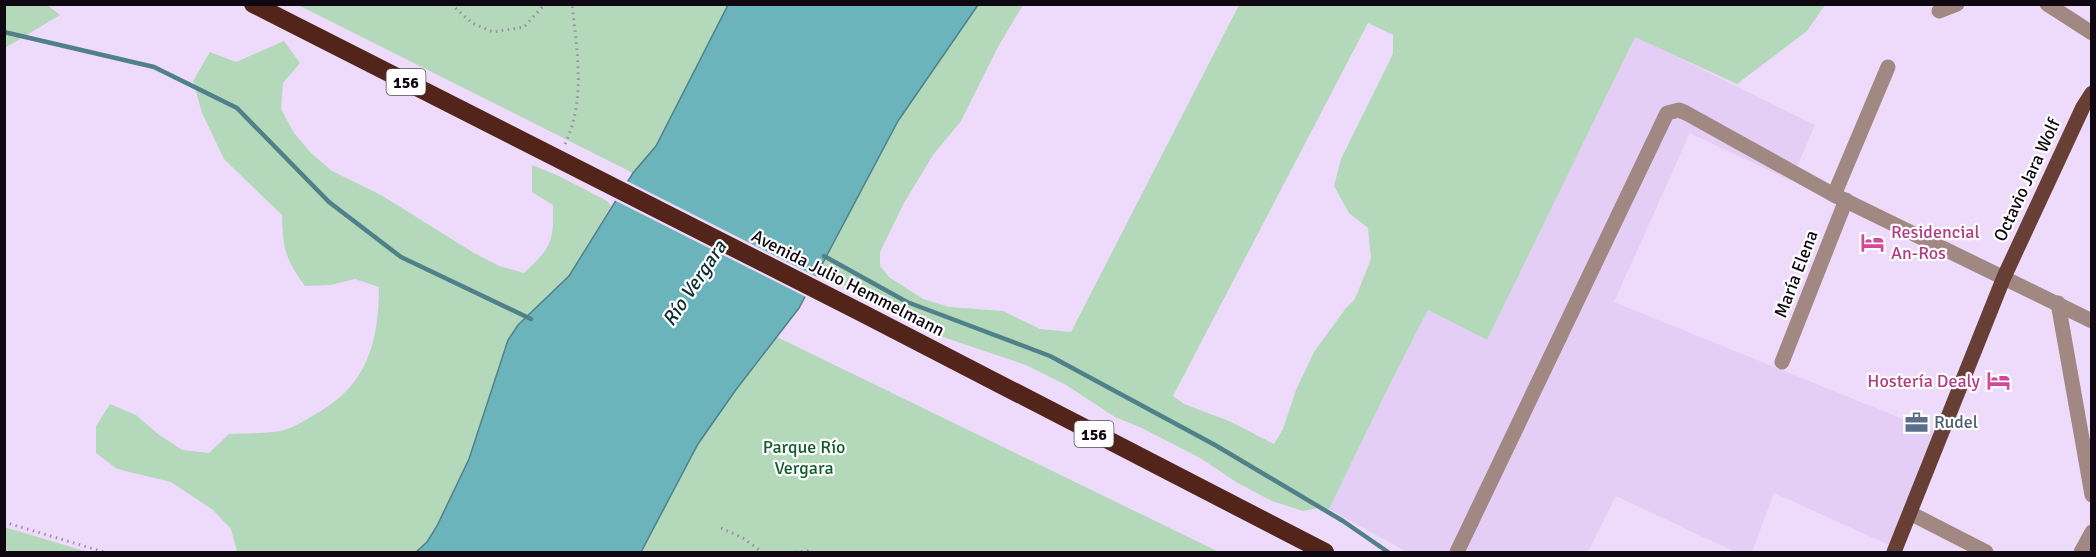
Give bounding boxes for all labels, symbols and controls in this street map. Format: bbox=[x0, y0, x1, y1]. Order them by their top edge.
road number: 156 bbox=[386, 69, 426, 95]
street label: Octavio Jara Wolf bbox=[1989, 114, 2066, 245]
place label: Residencial An-Ros bbox=[1891, 221, 1980, 264]
street label: Avenida Julio Hemmelmann bbox=[748, 225, 948, 341]
street label: María Elena bbox=[1769, 227, 1823, 321]
hotel icon: Residencial An-Ros bbox=[1860, 229, 1886, 255]
water label: Río Vergara bbox=[657, 235, 733, 331]
hotel icon: Hostería Dealy bbox=[1985, 368, 2011, 394]
place label: Hostería Dealy bbox=[1867, 370, 1981, 392]
office icon: Rudel bbox=[1903, 409, 1929, 435]
place label: Rudel bbox=[1934, 411, 1978, 433]
road number: 156 bbox=[1074, 421, 1114, 447]
park label: Parque Río Vergara bbox=[763, 436, 845, 479]

